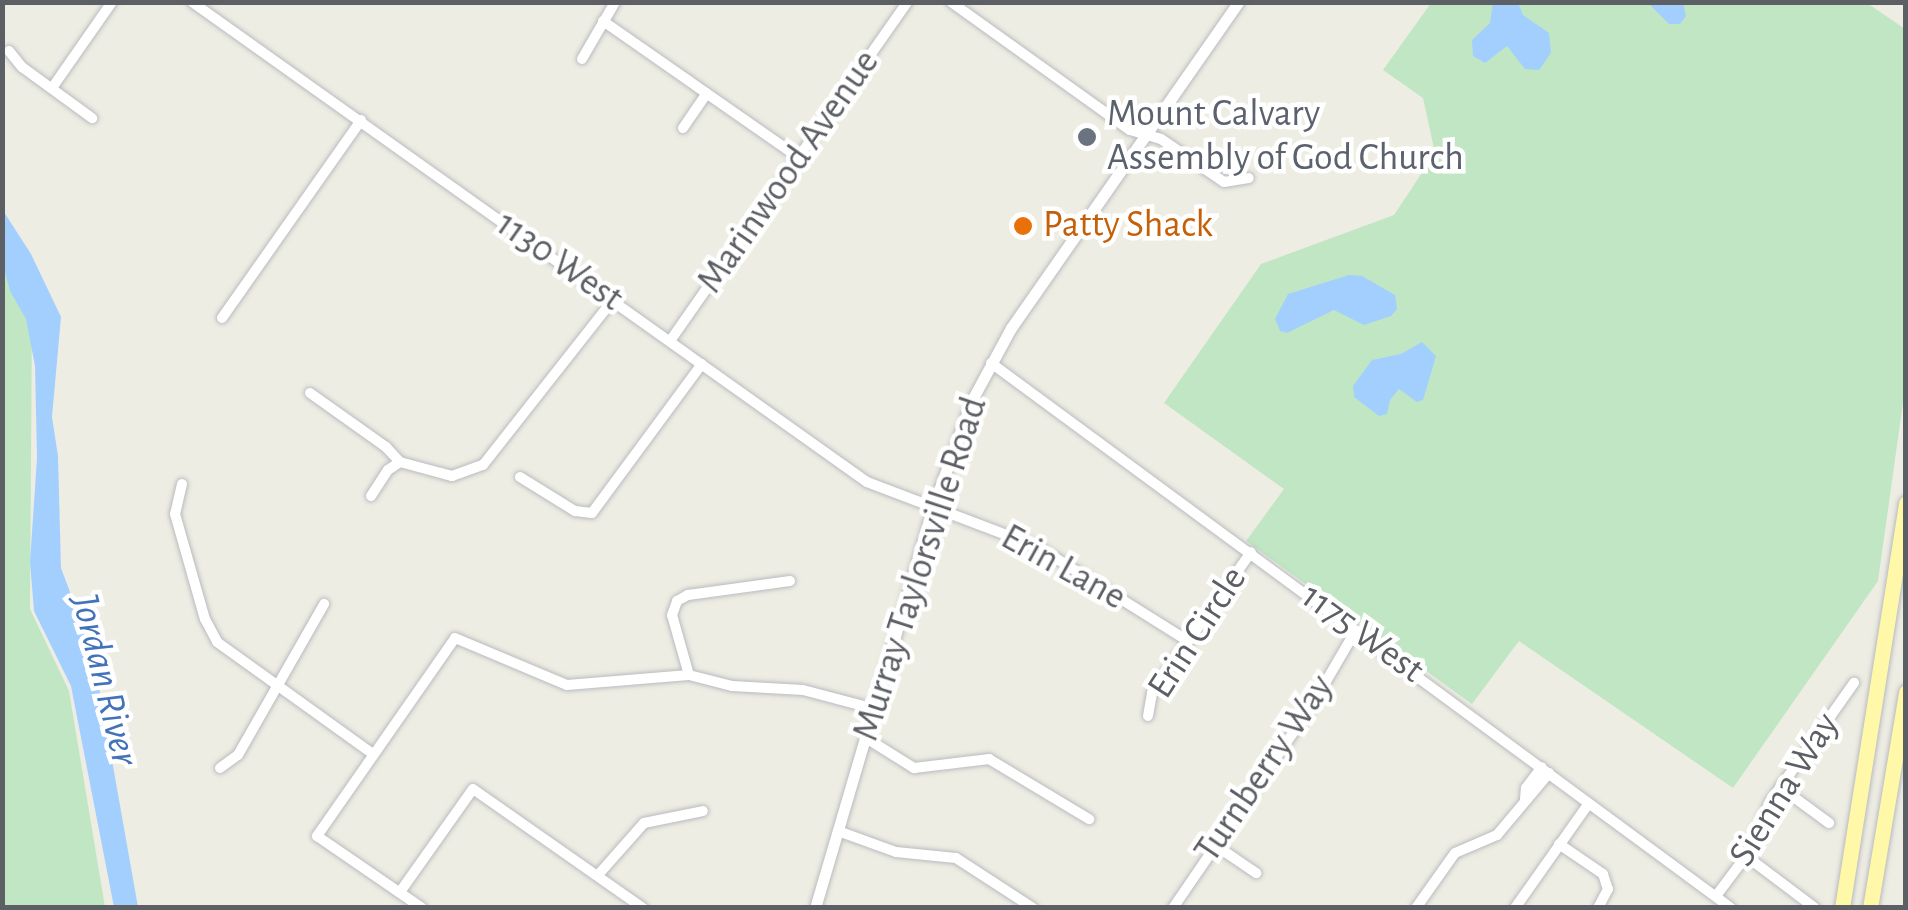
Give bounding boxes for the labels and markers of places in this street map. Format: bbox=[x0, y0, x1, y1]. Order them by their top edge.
place label: Mount Calvary Assembly of God Church bbox=[1107, 92, 1464, 182]
marker: Mount Calvary Assembly of God Church bbox=[1076, 126, 1098, 148]
place label: Patty Shack bbox=[1043, 203, 1213, 249]
marker: Patty Shack bbox=[1012, 215, 1034, 237]

